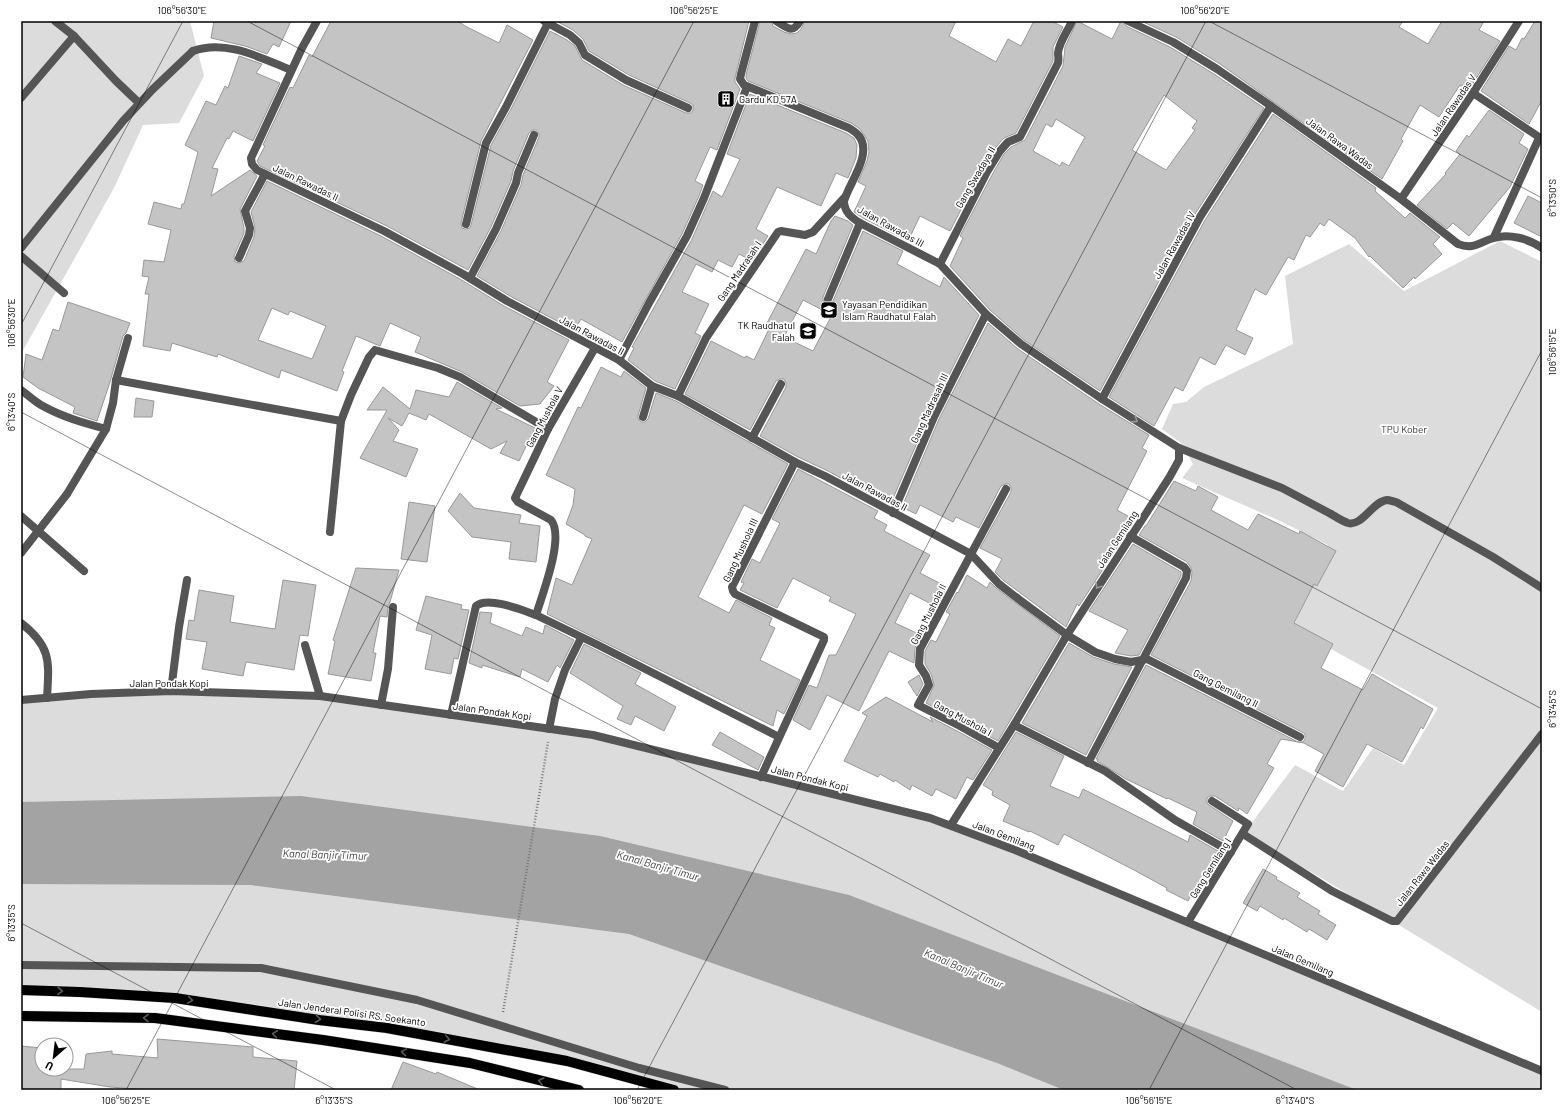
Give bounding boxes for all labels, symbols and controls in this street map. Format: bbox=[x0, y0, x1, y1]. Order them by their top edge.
text: 106°56'30"E bbox=[157, 4, 207, 16]
text: 106°56'25"E bbox=[670, 4, 718, 16]
text: 106°56'20"E bbox=[1180, 4, 1230, 16]
street label: Jalan Rawadas V bbox=[1428, 72, 1478, 138]
building icon: Gardu KD 57A bbox=[716, 89, 736, 109]
place label: Gardu KD 57A bbox=[739, 93, 797, 105]
street label: Jalan Rawa Wadas bbox=[1304, 115, 1376, 171]
street label: Gang Swadaya II bbox=[952, 144, 998, 210]
street label: Jalan Rawadas II bbox=[271, 161, 341, 203]
text: 6°13'50"S bbox=[1546, 179, 1558, 217]
street label: Jalan Rawadas III bbox=[856, 203, 926, 249]
street label: Jalan Rawadas IV bbox=[1151, 209, 1197, 281]
street label: Gang Madrasah I bbox=[714, 239, 764, 303]
text: 106°56'30"E bbox=[5, 298, 17, 348]
place label: Yayasan Pendidikan Islam Raudhatul Falah bbox=[842, 298, 936, 322]
school or university icon: Yayasan Pendidikan Islam Raudhatul Falah bbox=[819, 300, 839, 320]
street label: Jalan Rawadas II bbox=[558, 313, 626, 357]
place label: TK Raudhatul Falah bbox=[737, 319, 795, 343]
school or university icon: TK Raudhatul Falah bbox=[798, 321, 818, 341]
text: 106°56'15"E bbox=[1546, 328, 1558, 376]
street label: Gang Madrasah III bbox=[908, 371, 950, 445]
street label: Gang Mushola V bbox=[523, 384, 565, 450]
text: 6°13'40"S bbox=[5, 393, 17, 431]
one-way arrow bbox=[1131, 415, 1138, 423]
park label: TPU Kober bbox=[1381, 423, 1427, 435]
street label: Jalan Rawadas II bbox=[841, 469, 909, 513]
street label: Jalan Gemilang bbox=[1094, 508, 1140, 570]
street label: Gang Mushola III bbox=[720, 516, 760, 584]
street label: Gang Mushola II bbox=[908, 582, 948, 646]
one-way arrow bbox=[1095, 582, 1103, 589]
street label: Gang Gemilang II bbox=[1191, 666, 1261, 710]
street label: Jalan Pondak Kopi bbox=[129, 677, 209, 689]
text: 6°13'45"S bbox=[1546, 690, 1558, 728]
street label: Gang Mushola I bbox=[932, 698, 994, 738]
street label: Jalan Pondak Kopi bbox=[452, 700, 532, 722]
street label: Jalan Pondak Kopi bbox=[770, 763, 850, 793]
street label: Jalan Gemilang bbox=[971, 818, 1037, 852]
street label: Gang Gemilang I bbox=[1187, 836, 1233, 900]
street label: Jalan Rawa Wadas bbox=[1393, 838, 1451, 908]
water label: Kanal Banjir Timur bbox=[282, 846, 369, 862]
water label: Kanal Banjir Timur bbox=[615, 847, 702, 883]
text: 6°13'35"S bbox=[5, 904, 17, 942]
street label: Jalan Gemilang bbox=[1270, 942, 1336, 978]
water label: Kanal Banjir Timur bbox=[922, 945, 1007, 991]
one-way arrow bbox=[57, 987, 63, 995]
one-way arrow bbox=[187, 995, 193, 1004]
street label: Jalan Jenderal Polisi RS. Soekanto bbox=[277, 996, 427, 1028]
one-way arrow bbox=[143, 1014, 149, 1022]
one-way arrow bbox=[315, 1015, 321, 1024]
one-way arrow bbox=[272, 1029, 278, 1038]
one-way arrow bbox=[444, 1034, 450, 1043]
north arrow bbox=[34, 1037, 74, 1077]
one-way arrow bbox=[400, 1048, 407, 1057]
text: U bbox=[43, 1059, 55, 1074]
one-way arrow bbox=[538, 1077, 544, 1085]
text: 106°56'25"E bbox=[102, 1094, 150, 1106]
text: 6°13'35"S bbox=[315, 1094, 353, 1106]
text: 106°56'20"E bbox=[613, 1094, 663, 1106]
text: 106°56'15"E bbox=[1125, 1094, 1173, 1106]
text: 6°13'40"S bbox=[1276, 1094, 1314, 1106]

